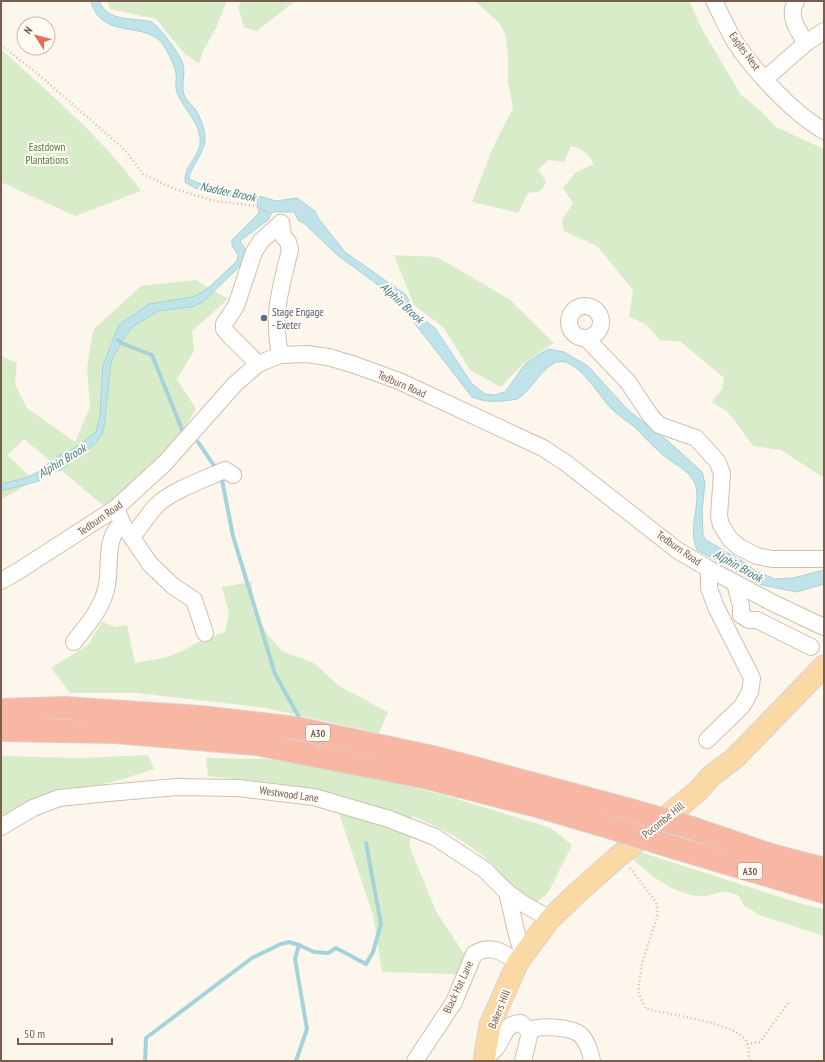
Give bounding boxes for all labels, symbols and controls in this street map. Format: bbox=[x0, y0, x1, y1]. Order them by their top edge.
north arrow bbox=[16, 16, 56, 56]
text: N bbox=[20, 24, 35, 37]
street label: Eagles Nest bbox=[726, 29, 764, 73]
park label: Eastdown Plantations bbox=[26, 140, 69, 167]
water label: Nadder Brook bbox=[199, 178, 259, 205]
water label: Alphin Brook bbox=[378, 279, 428, 327]
place label: Stage Engage - Exeter bbox=[272, 305, 324, 332]
marker: Stage Engage - Exeter bbox=[259, 313, 269, 323]
street label: Tedburn Road bbox=[376, 367, 429, 401]
water label: Alphin Brook bbox=[35, 440, 90, 481]
street label: Tedburn Road bbox=[75, 497, 125, 539]
street label: Tedburn Road bbox=[654, 527, 704, 569]
water label: Alphin Brook bbox=[711, 546, 766, 586]
road number: A30 bbox=[306, 725, 330, 741]
street label: Westwood Lane bbox=[259, 783, 320, 805]
street label: Pocombe Hill bbox=[639, 799, 687, 841]
road number: A30 bbox=[738, 863, 762, 879]
street label: Black Hat Lane bbox=[440, 958, 476, 1015]
street label: Bakers Hill bbox=[485, 987, 513, 1031]
scale bar bbox=[18, 1020, 112, 1046]
text: 50 m bbox=[24, 1026, 45, 1041]

